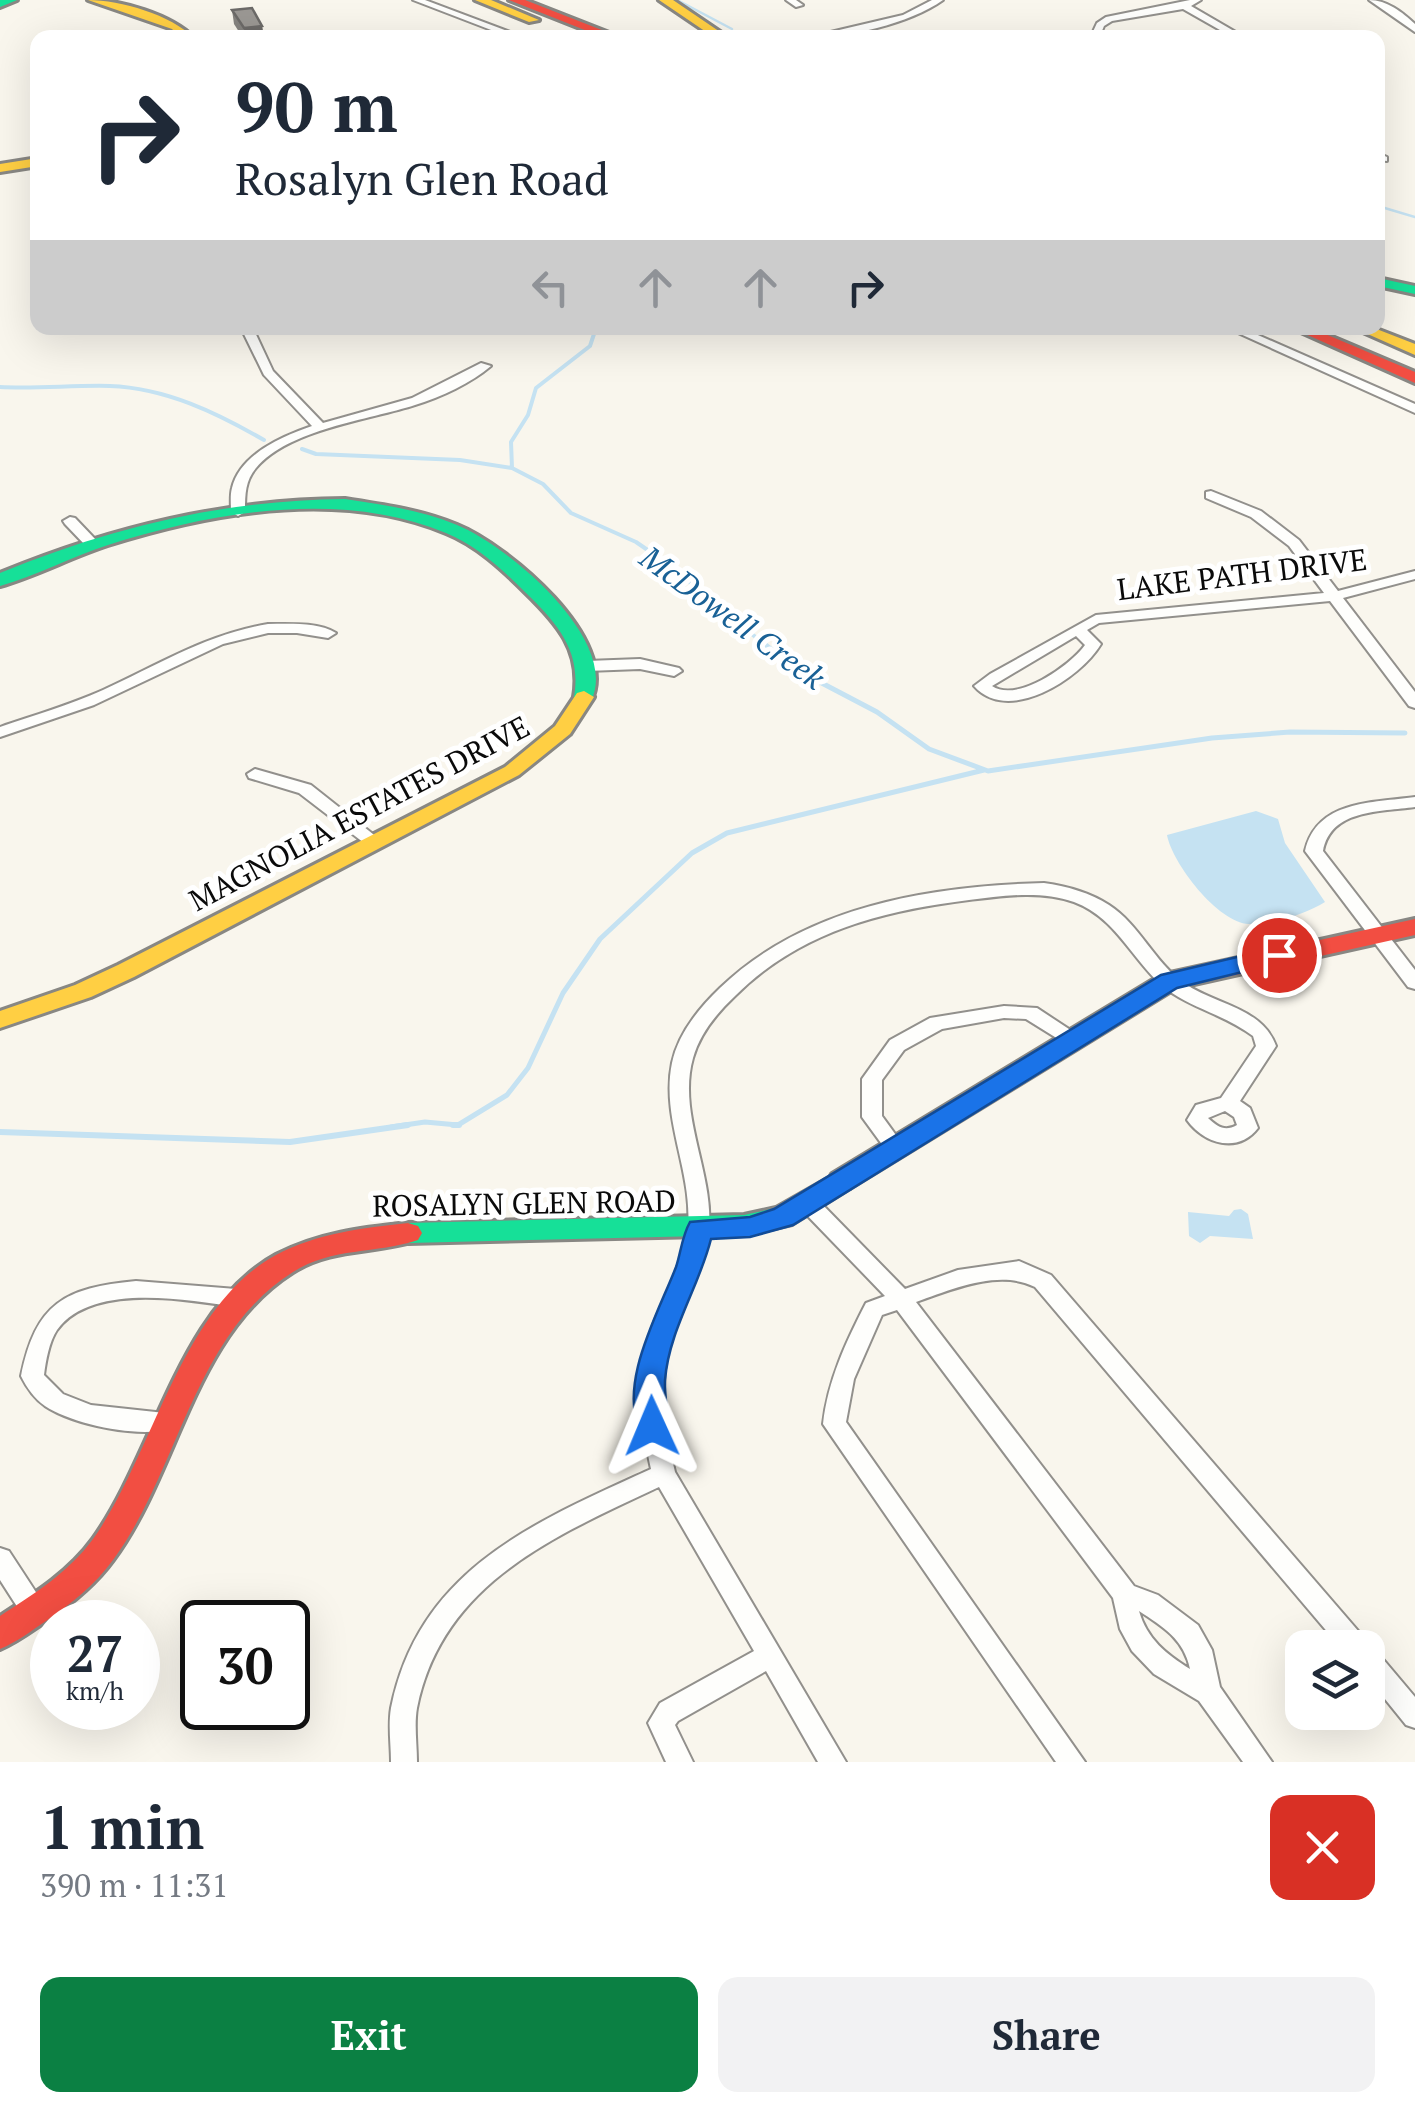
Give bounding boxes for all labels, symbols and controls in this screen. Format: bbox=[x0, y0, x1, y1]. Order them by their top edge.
text: 90 m bbox=[235, 59, 398, 152]
icon: right bbox=[70, 70, 200, 200]
text: Rosalyn Glen Road bbox=[235, 148, 609, 208]
icon: left bbox=[523, 260, 578, 315]
icon: ahead bbox=[628, 260, 683, 315]
icon: ahead bbox=[733, 260, 788, 315]
icon: right bbox=[838, 260, 893, 315]
water label: McDowell Creek bbox=[631, 535, 834, 699]
street label: LAKE PATH DRIVE bbox=[1115, 539, 1369, 609]
street label: MAGNOLIA ESTATES DRIVE bbox=[182, 706, 536, 920]
pin bbox=[1237, 913, 1322, 998]
icon: arrive bbox=[1252, 928, 1307, 983]
street label: ROSALYN GLEN ROAD bbox=[372, 1180, 676, 1226]
position arrow bbox=[600, 1374, 704, 1478]
speed limit sign: 30 bbox=[180, 1600, 310, 1730]
text: 27 bbox=[67, 1620, 123, 1686]
map controls bbox=[1285, 1630, 1385, 1730]
button: layers bbox=[1285, 1630, 1385, 1730]
text: km/h bbox=[66, 1674, 124, 1707]
text: 1 min bbox=[40, 1787, 204, 1866]
button: close bbox=[1270, 1795, 1375, 1900]
text: 390 m · 11:31 bbox=[40, 1864, 228, 1906]
button: Exit bbox=[40, 1977, 698, 2092]
button: Share bbox=[718, 1977, 1375, 2092]

